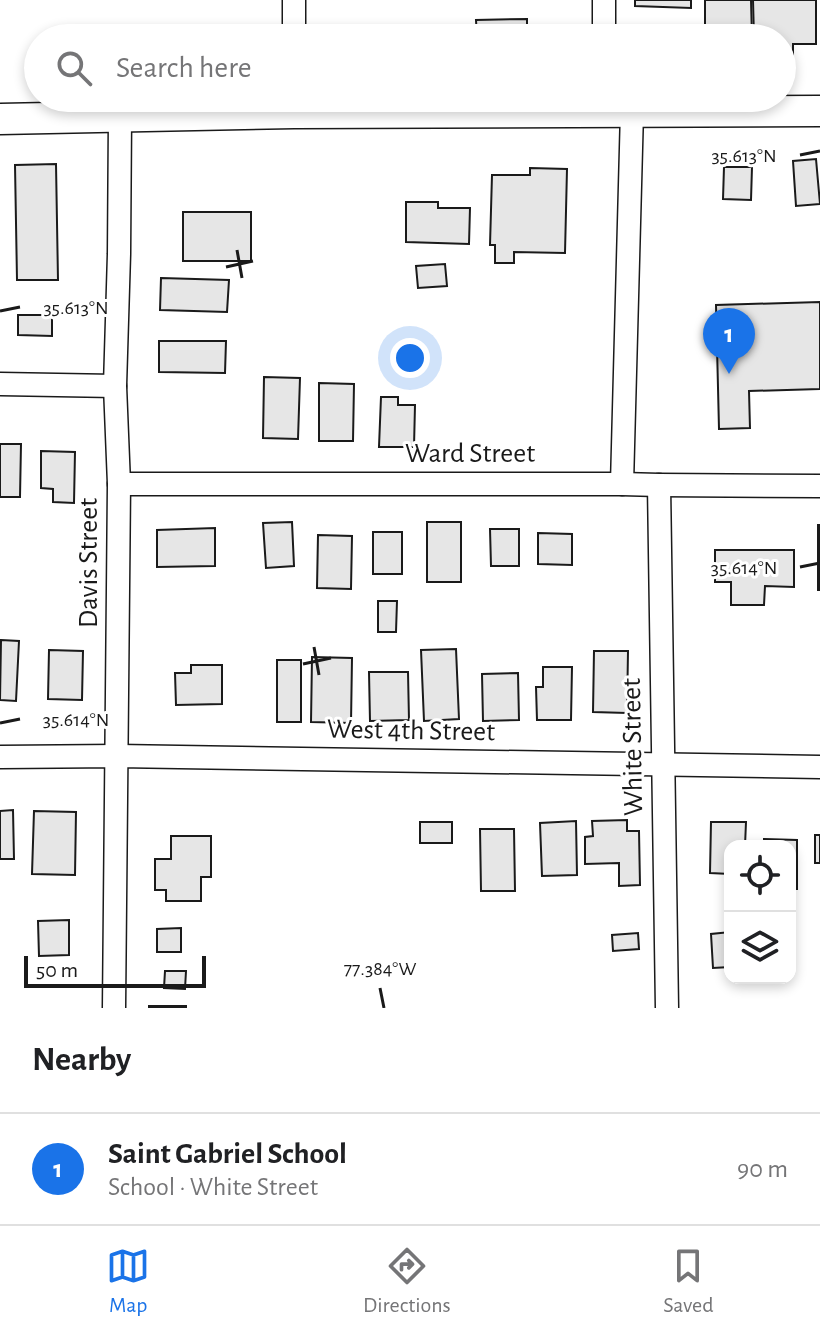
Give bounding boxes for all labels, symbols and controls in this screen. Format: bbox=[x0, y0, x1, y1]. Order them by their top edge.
search box bbox=[24, 24, 796, 112]
icon: search bbox=[52, 46, 96, 90]
text: Search here bbox=[116, 53, 252, 83]
text: 35.613°N bbox=[711, 146, 777, 166]
text: 35.613°N bbox=[43, 298, 109, 318]
pin: 1 bbox=[703, 308, 755, 374]
your location bbox=[390, 338, 430, 378]
street label: Ward Street bbox=[405, 440, 535, 468]
street label: Davis Street bbox=[75, 498, 103, 628]
text: 35.614°N bbox=[711, 558, 777, 578]
street label: White Street bbox=[618, 678, 648, 816]
text: 35.614°N bbox=[43, 710, 109, 730]
street label: West 4th Street bbox=[327, 716, 495, 746]
map controls bbox=[724, 840, 796, 984]
button: locate bbox=[724, 840, 796, 912]
button: layers bbox=[724, 912, 796, 984]
scale bar bbox=[24, 952, 206, 988]
text: 50 m bbox=[36, 959, 78, 981]
text: 77.384°W bbox=[344, 959, 416, 979]
text: Nearby bbox=[32, 1043, 131, 1077]
text: Saint Gabriel School bbox=[108, 1139, 347, 1169]
text: 1 bbox=[53, 1156, 63, 1182]
text: 90 m bbox=[737, 1156, 788, 1182]
text: School · White Street bbox=[108, 1174, 318, 1200]
tab: Map bbox=[106, 1244, 150, 1318]
tab: Directions bbox=[363, 1244, 451, 1318]
tab: Saved bbox=[663, 1244, 714, 1318]

